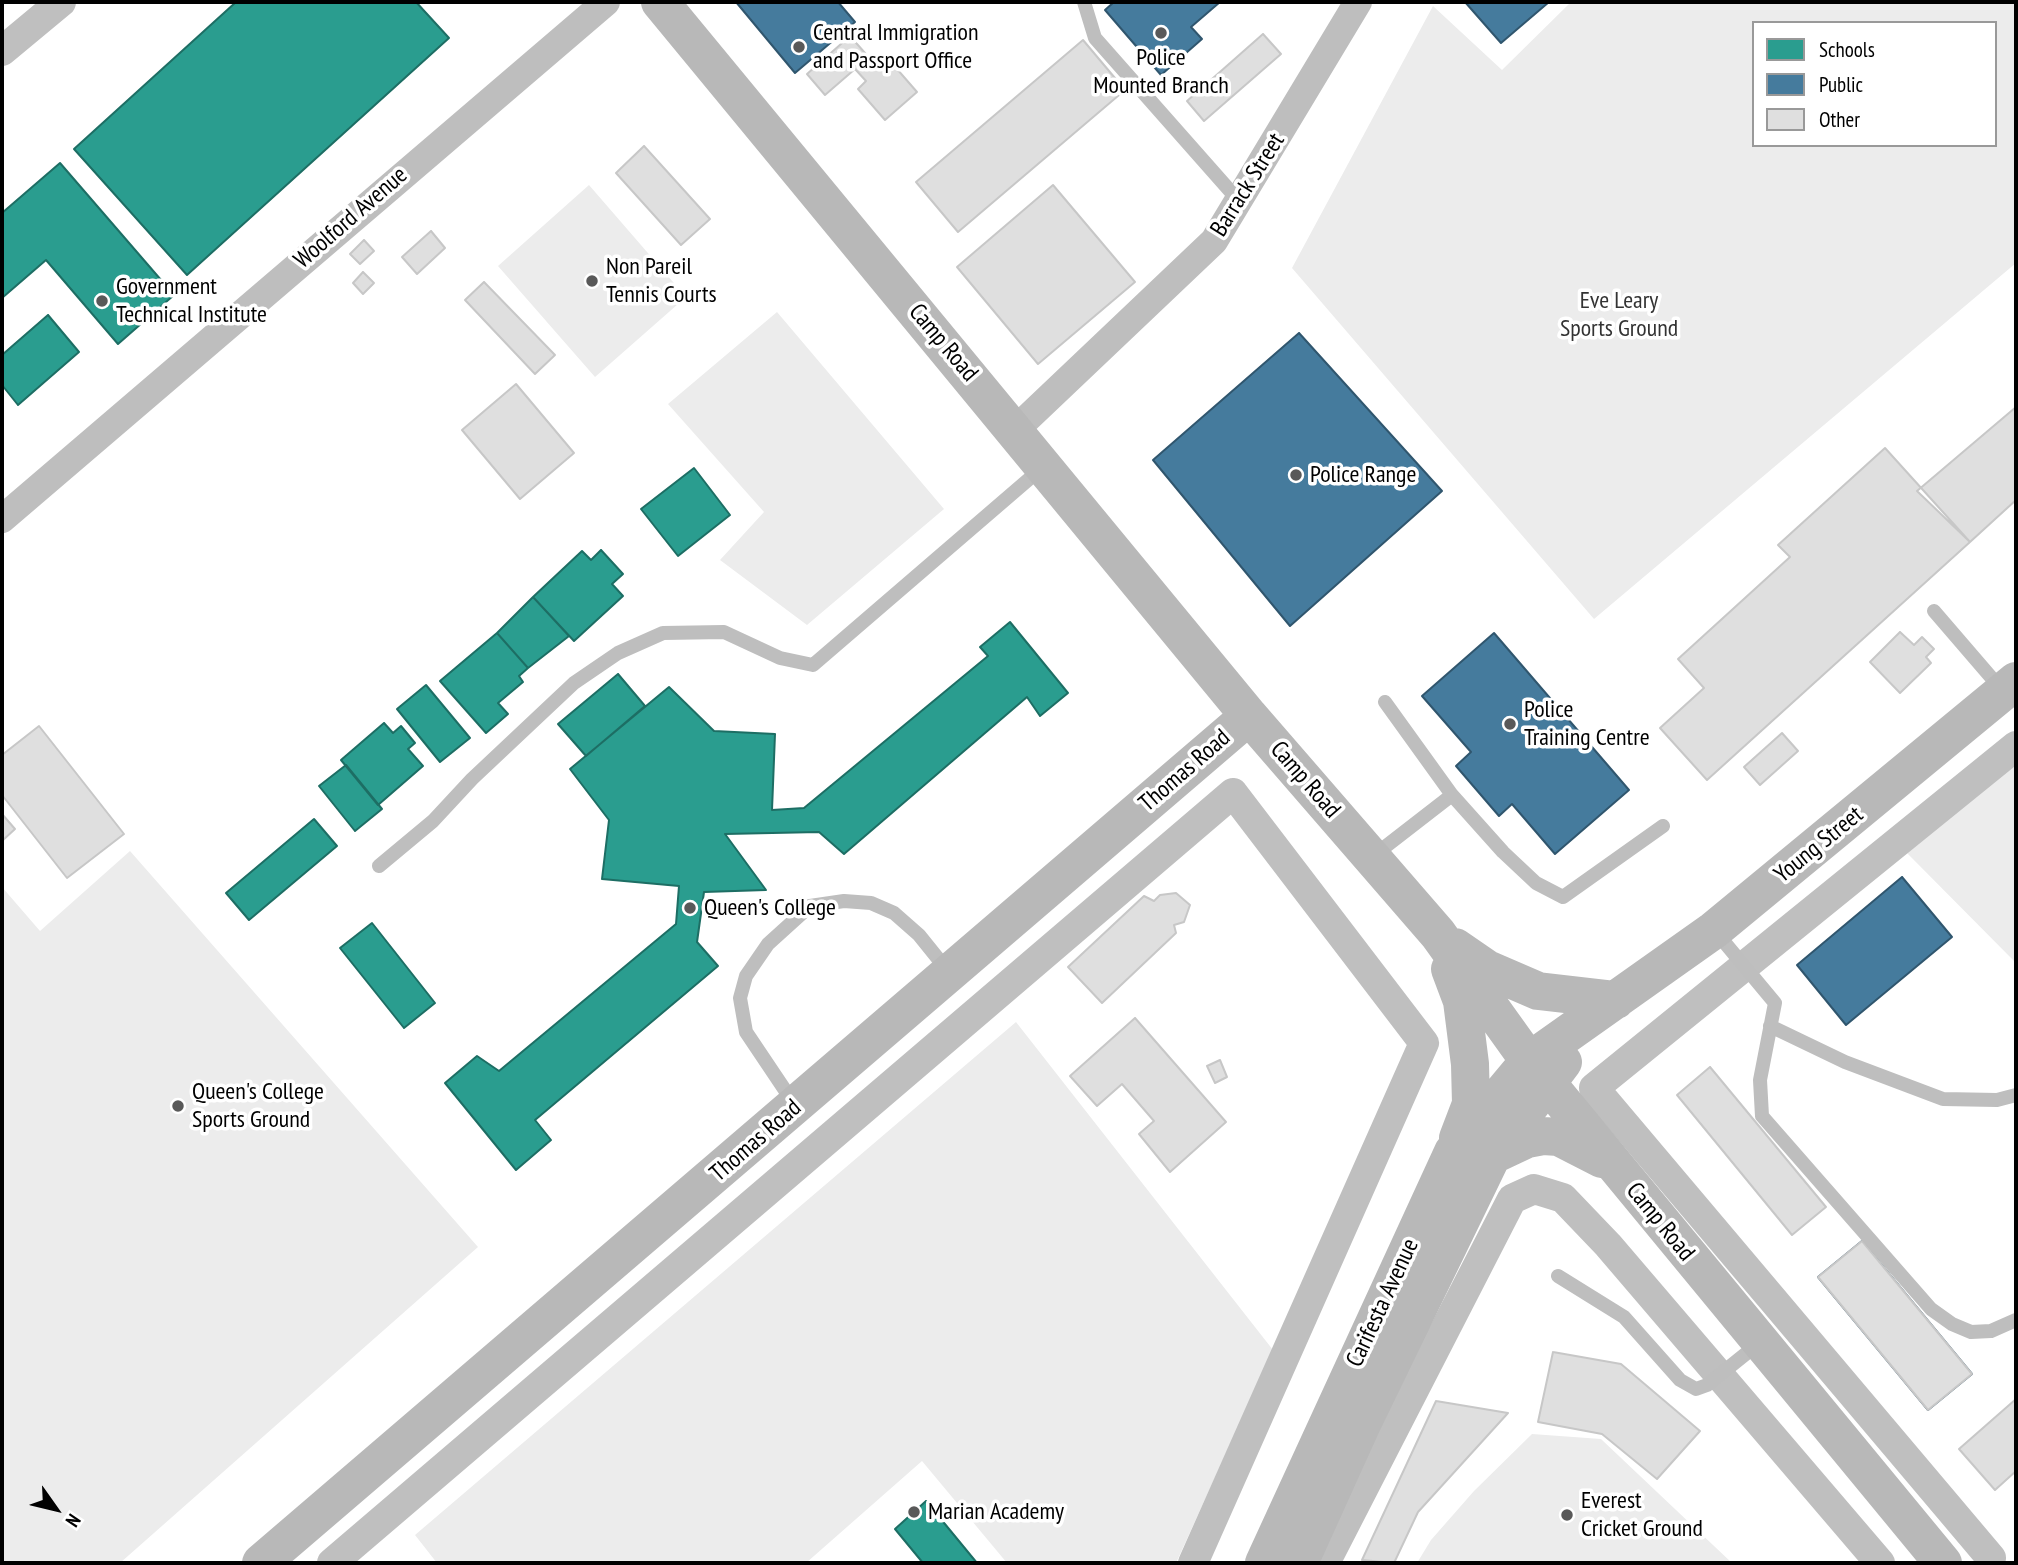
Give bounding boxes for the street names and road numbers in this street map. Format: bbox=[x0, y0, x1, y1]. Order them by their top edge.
street label: Barrack Street bbox=[1205, 128, 1291, 242]
street label: Woolford Avenue bbox=[288, 161, 414, 275]
street label: Camp Road bbox=[902, 298, 984, 388]
street label: Thomas Road bbox=[1134, 724, 1236, 818]
street label: Camp Road bbox=[1264, 736, 1346, 824]
street label: Young Street bbox=[1769, 801, 1869, 889]
street label: Thomas Road bbox=[705, 1094, 807, 1188]
street label: Camp Road bbox=[1620, 1177, 1700, 1267]
street label: Carifesta Avenue bbox=[1341, 1234, 1425, 1372]

